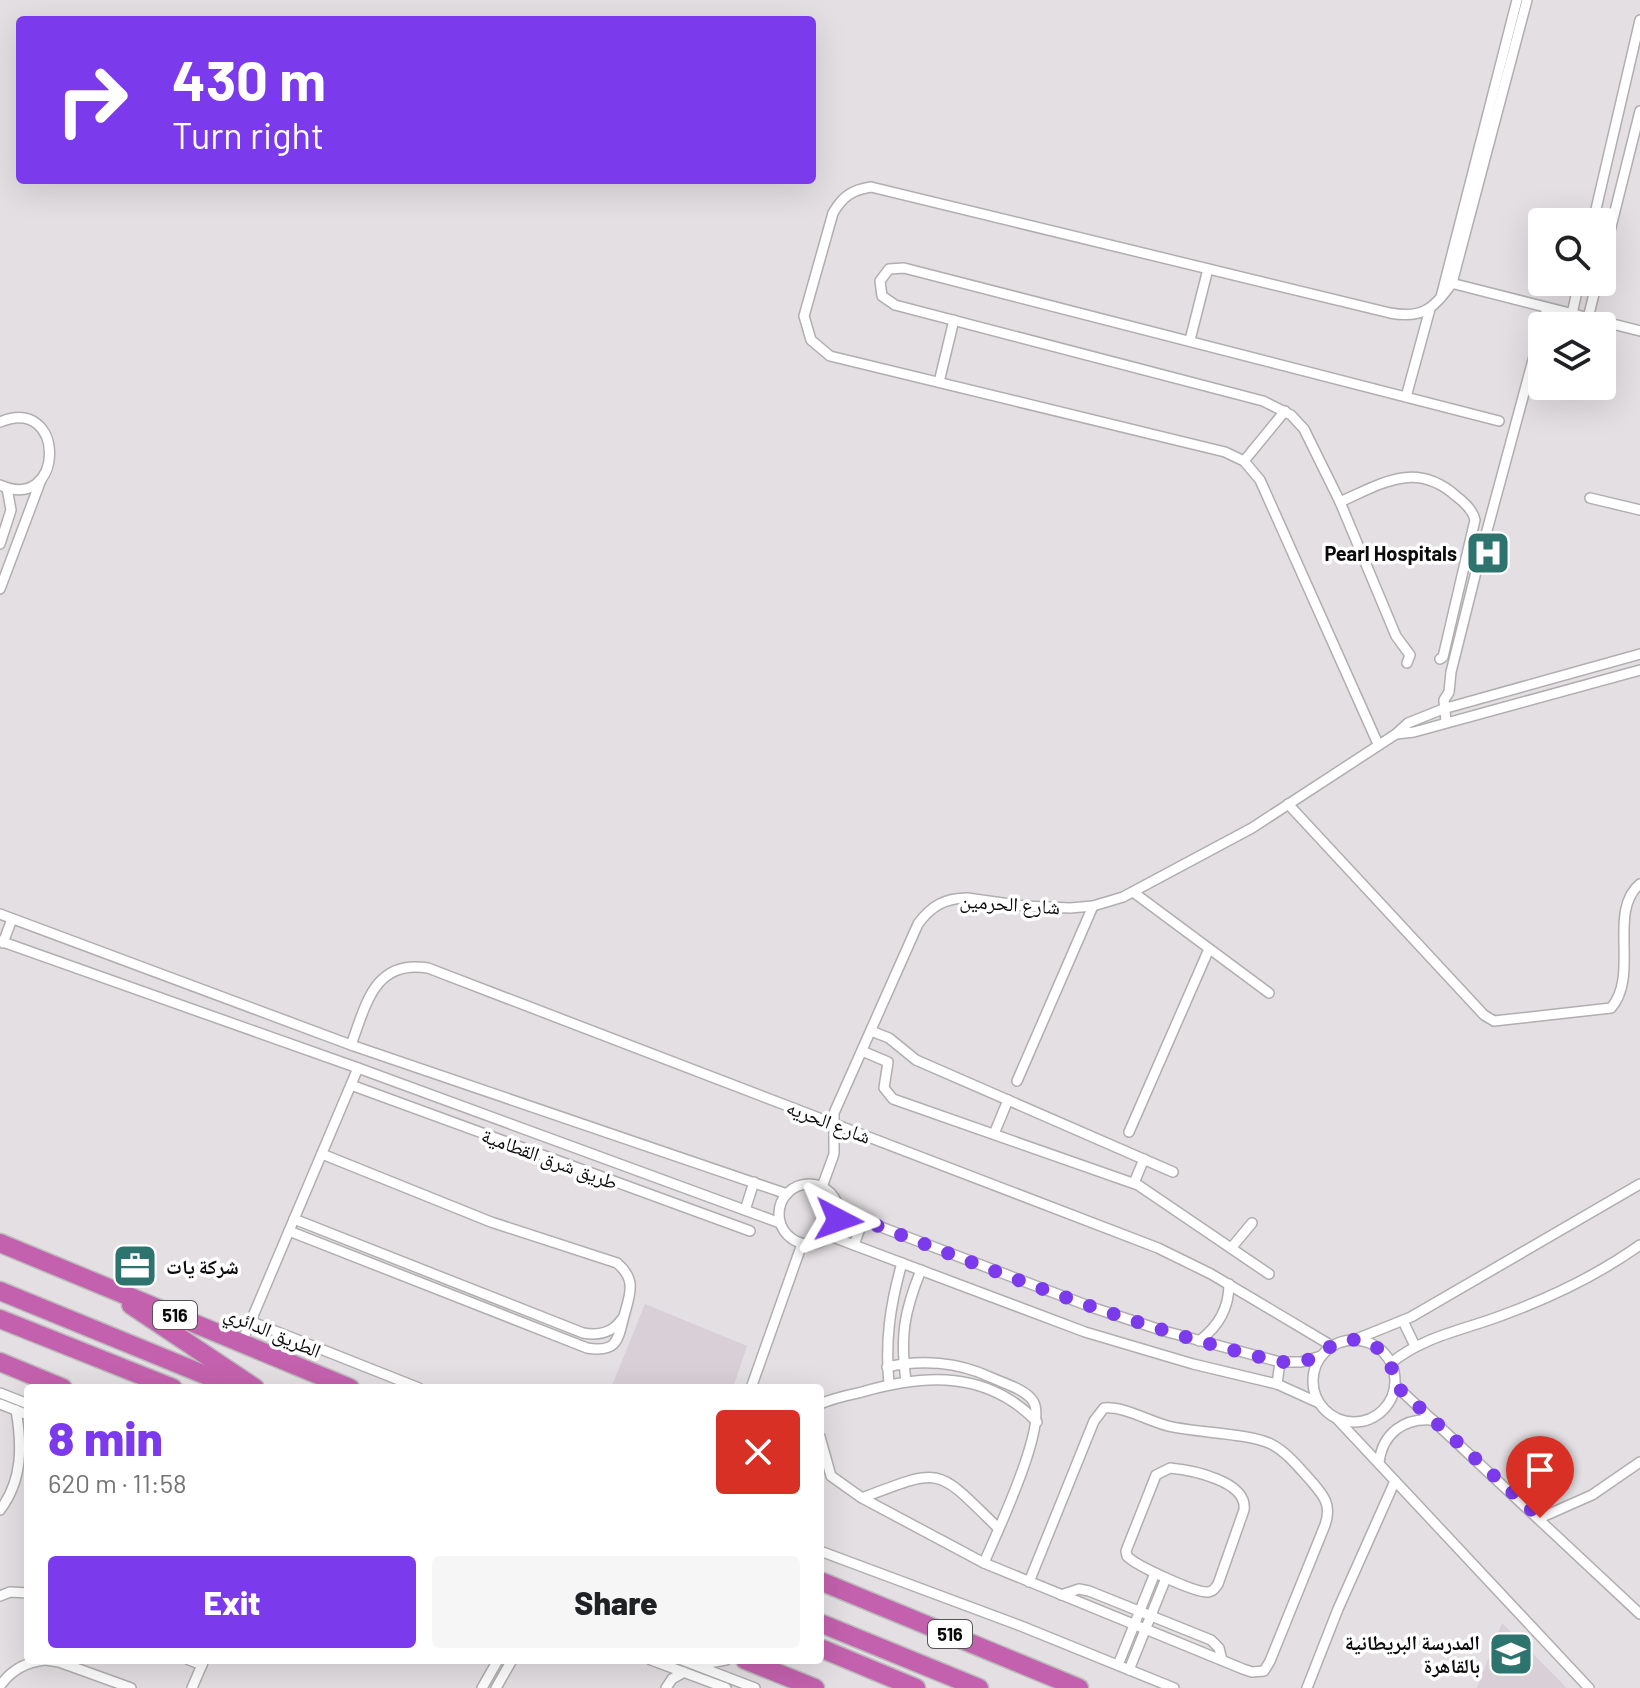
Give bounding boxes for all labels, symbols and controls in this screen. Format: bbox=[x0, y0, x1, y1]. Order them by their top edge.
text: 430 m bbox=[172, 45, 326, 112]
icon: right bbox=[40, 48, 144, 152]
text: Turn right bbox=[172, 113, 324, 156]
map controls bbox=[1528, 208, 1616, 400]
button: search bbox=[1528, 208, 1616, 296]
button: layers bbox=[1528, 312, 1616, 400]
hospital icon: Pearl Hospitals bbox=[1464, 529, 1512, 577]
place label: Pearl Hospitals bbox=[1324, 541, 1457, 565]
street label: شارع الحرمين bbox=[959, 888, 1061, 920]
street label: شارع الحريه bbox=[783, 1094, 875, 1150]
street label: طريق شرق القطامية bbox=[478, 1122, 621, 1195]
position arrow bbox=[797, 1178, 881, 1262]
office icon: شركة يات bbox=[111, 1242, 159, 1290]
place label: شركة يات bbox=[166, 1254, 239, 1279]
street label: الطريق الدائري bbox=[219, 1300, 325, 1367]
road number: 516 bbox=[153, 1301, 197, 1329]
text: 8 min bbox=[48, 1408, 163, 1466]
button: close bbox=[716, 1410, 800, 1494]
pin bbox=[1506, 1436, 1574, 1518]
icon: arrive bbox=[1518, 1448, 1562, 1492]
text: 620 m · 11:58 bbox=[48, 1467, 187, 1498]
button: Exit bbox=[48, 1556, 416, 1648]
button: Share bbox=[432, 1556, 800, 1648]
road number: 516 bbox=[928, 1620, 972, 1648]
place label: المدرسة البريطانية بالقاهرة bbox=[1345, 1630, 1480, 1678]
school or university icon: المدرسة البريطانية بالقاهرة bbox=[1487, 1630, 1535, 1678]

